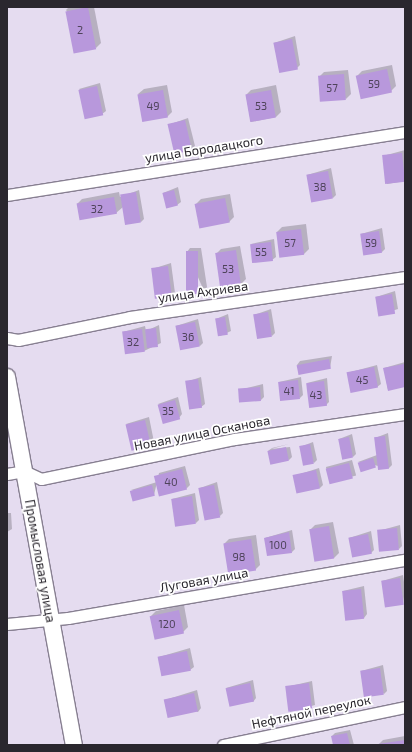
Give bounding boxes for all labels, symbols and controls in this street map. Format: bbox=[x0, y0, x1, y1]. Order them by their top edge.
house number: 2 bbox=[77, 23, 83, 37]
house number: 59 bbox=[368, 77, 380, 91]
house number: 57 bbox=[326, 81, 338, 95]
house number: 49 bbox=[146, 99, 160, 113]
house number: 53 bbox=[255, 99, 267, 113]
street label: улица Бородацкого bbox=[144, 132, 264, 166]
house number: 38 bbox=[314, 180, 326, 194]
house number: 32 bbox=[91, 202, 103, 216]
house number: 57 bbox=[284, 236, 296, 250]
house number: 59 bbox=[365, 236, 377, 250]
house number: 55 bbox=[255, 245, 267, 259]
house number: 53 bbox=[222, 262, 234, 276]
street label: улица Ахриева bbox=[157, 278, 249, 306]
house number: 36 bbox=[182, 330, 194, 344]
house number: 32 bbox=[127, 335, 139, 349]
house number: 45 bbox=[356, 373, 368, 387]
house number: 41 bbox=[283, 384, 295, 398]
house number: 43 bbox=[310, 388, 322, 402]
house number: 35 bbox=[162, 404, 174, 418]
street label: Новая улица Осканова bbox=[133, 412, 271, 454]
house number: 40 bbox=[164, 475, 178, 489]
street label: Промысловая улица bbox=[22, 498, 58, 624]
house number: 100 bbox=[269, 538, 287, 552]
house number: 98 bbox=[233, 550, 245, 564]
street label: Луговая улица bbox=[159, 565, 249, 595]
house number: 120 bbox=[158, 617, 176, 631]
street label: Нефтяной переулок bbox=[250, 692, 372, 732]

